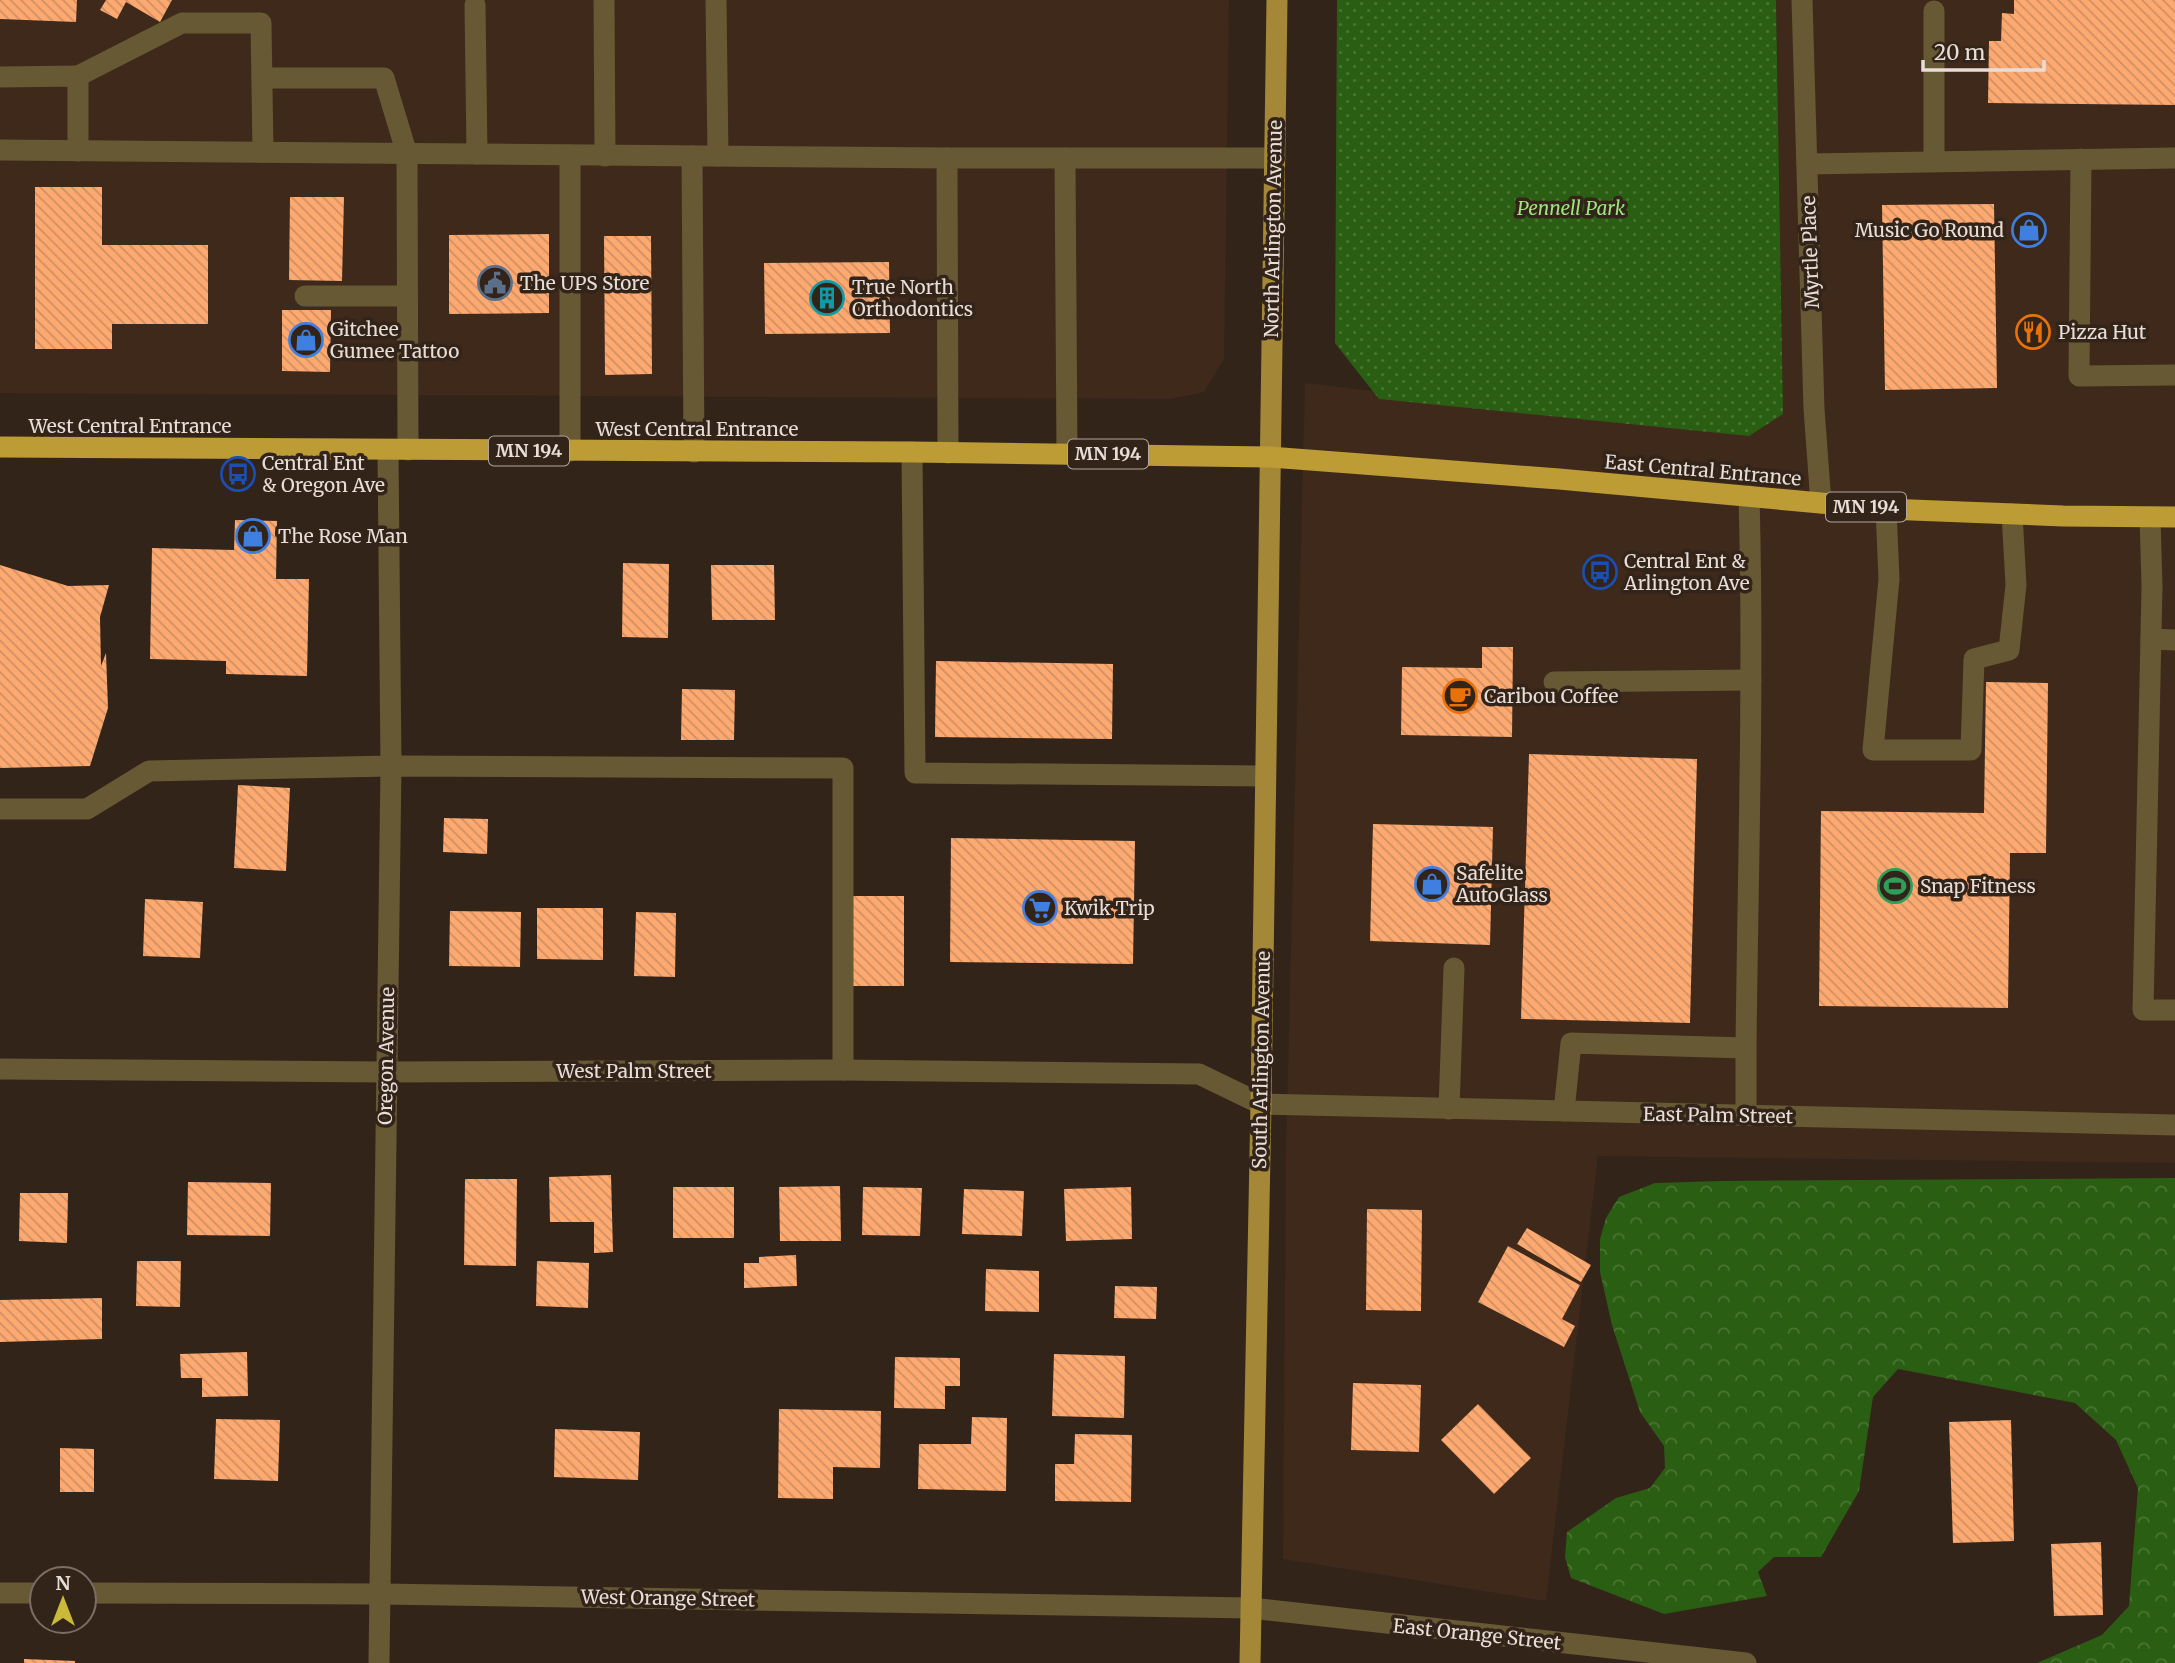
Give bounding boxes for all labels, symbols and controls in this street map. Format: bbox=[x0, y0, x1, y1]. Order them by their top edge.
scale bar bbox=[1923, 28, 2044, 72]
text: 20 m bbox=[1934, 39, 1986, 66]
street label: North Arlington Avenue bbox=[1259, 120, 1287, 338]
street label: Myrtle Place bbox=[1796, 195, 1824, 309]
park label: Pennell Park bbox=[1517, 196, 1626, 220]
shop icon: Music Go Round bbox=[2010, 211, 2048, 249]
place label: Music Go Round bbox=[1855, 218, 2004, 242]
public building icon: The UPS Store bbox=[476, 264, 514, 302]
place label: The UPS Store bbox=[520, 271, 649, 295]
place label: True North Orthodontics bbox=[852, 275, 973, 321]
building icon: True North Orthodontics bbox=[808, 279, 846, 317]
restaurant icon: Pizza Hut bbox=[2014, 313, 2052, 351]
place label: Gitchee Gumee Tattoo bbox=[330, 317, 459, 363]
place label: Pizza Hut bbox=[2058, 320, 2147, 344]
shop icon: Gitchee Gumee Tattoo bbox=[287, 321, 325, 359]
street label: West Central Entrance bbox=[28, 414, 231, 438]
street label: West Central Entrance bbox=[595, 417, 798, 441]
road number: MN 194 bbox=[489, 436, 569, 466]
road number: MN 194 bbox=[1068, 440, 1148, 468]
street label: East Central Entrance bbox=[1604, 449, 1802, 491]
place label: Central Ent & Oregon Ave bbox=[262, 451, 385, 497]
bus stop icon: Central Ent & Oregon Ave bbox=[219, 455, 257, 493]
road number: MN 194 bbox=[1826, 492, 1906, 522]
shop icon: The Rose Man bbox=[234, 517, 272, 555]
place label: The Rose Man bbox=[278, 524, 408, 548]
place label: Central Ent & Arlington Ave bbox=[1623, 549, 1750, 595]
bus stop icon: Central Ent & Arlington Ave bbox=[1581, 553, 1619, 591]
cafe icon: Caribou Coffee bbox=[1441, 677, 1479, 715]
place label: Caribou Coffee bbox=[1484, 684, 1619, 708]
place label: Safelite AutoGlass bbox=[1455, 861, 1548, 907]
shop icon: Safelite AutoGlass bbox=[1413, 865, 1451, 903]
sports icon: Snap Fitness bbox=[1876, 867, 1914, 905]
place label: Snap Fitness bbox=[1920, 874, 2036, 898]
supermarket icon: Kwik Trip bbox=[1021, 889, 1059, 927]
place label: Kwik Trip bbox=[1064, 896, 1155, 920]
street label: South Arlington Avenue bbox=[1247, 951, 1275, 1169]
street label: Oregon Avenue bbox=[373, 987, 399, 1125]
street label: West Palm Street bbox=[555, 1059, 712, 1083]
street label: East Palm Street bbox=[1643, 1102, 1794, 1128]
north arrow bbox=[28, 1565, 98, 1635]
text: N bbox=[55, 1571, 71, 1595]
street label: West Orange Street bbox=[580, 1584, 756, 1612]
street label: East Orange Street bbox=[1392, 1613, 1563, 1655]

